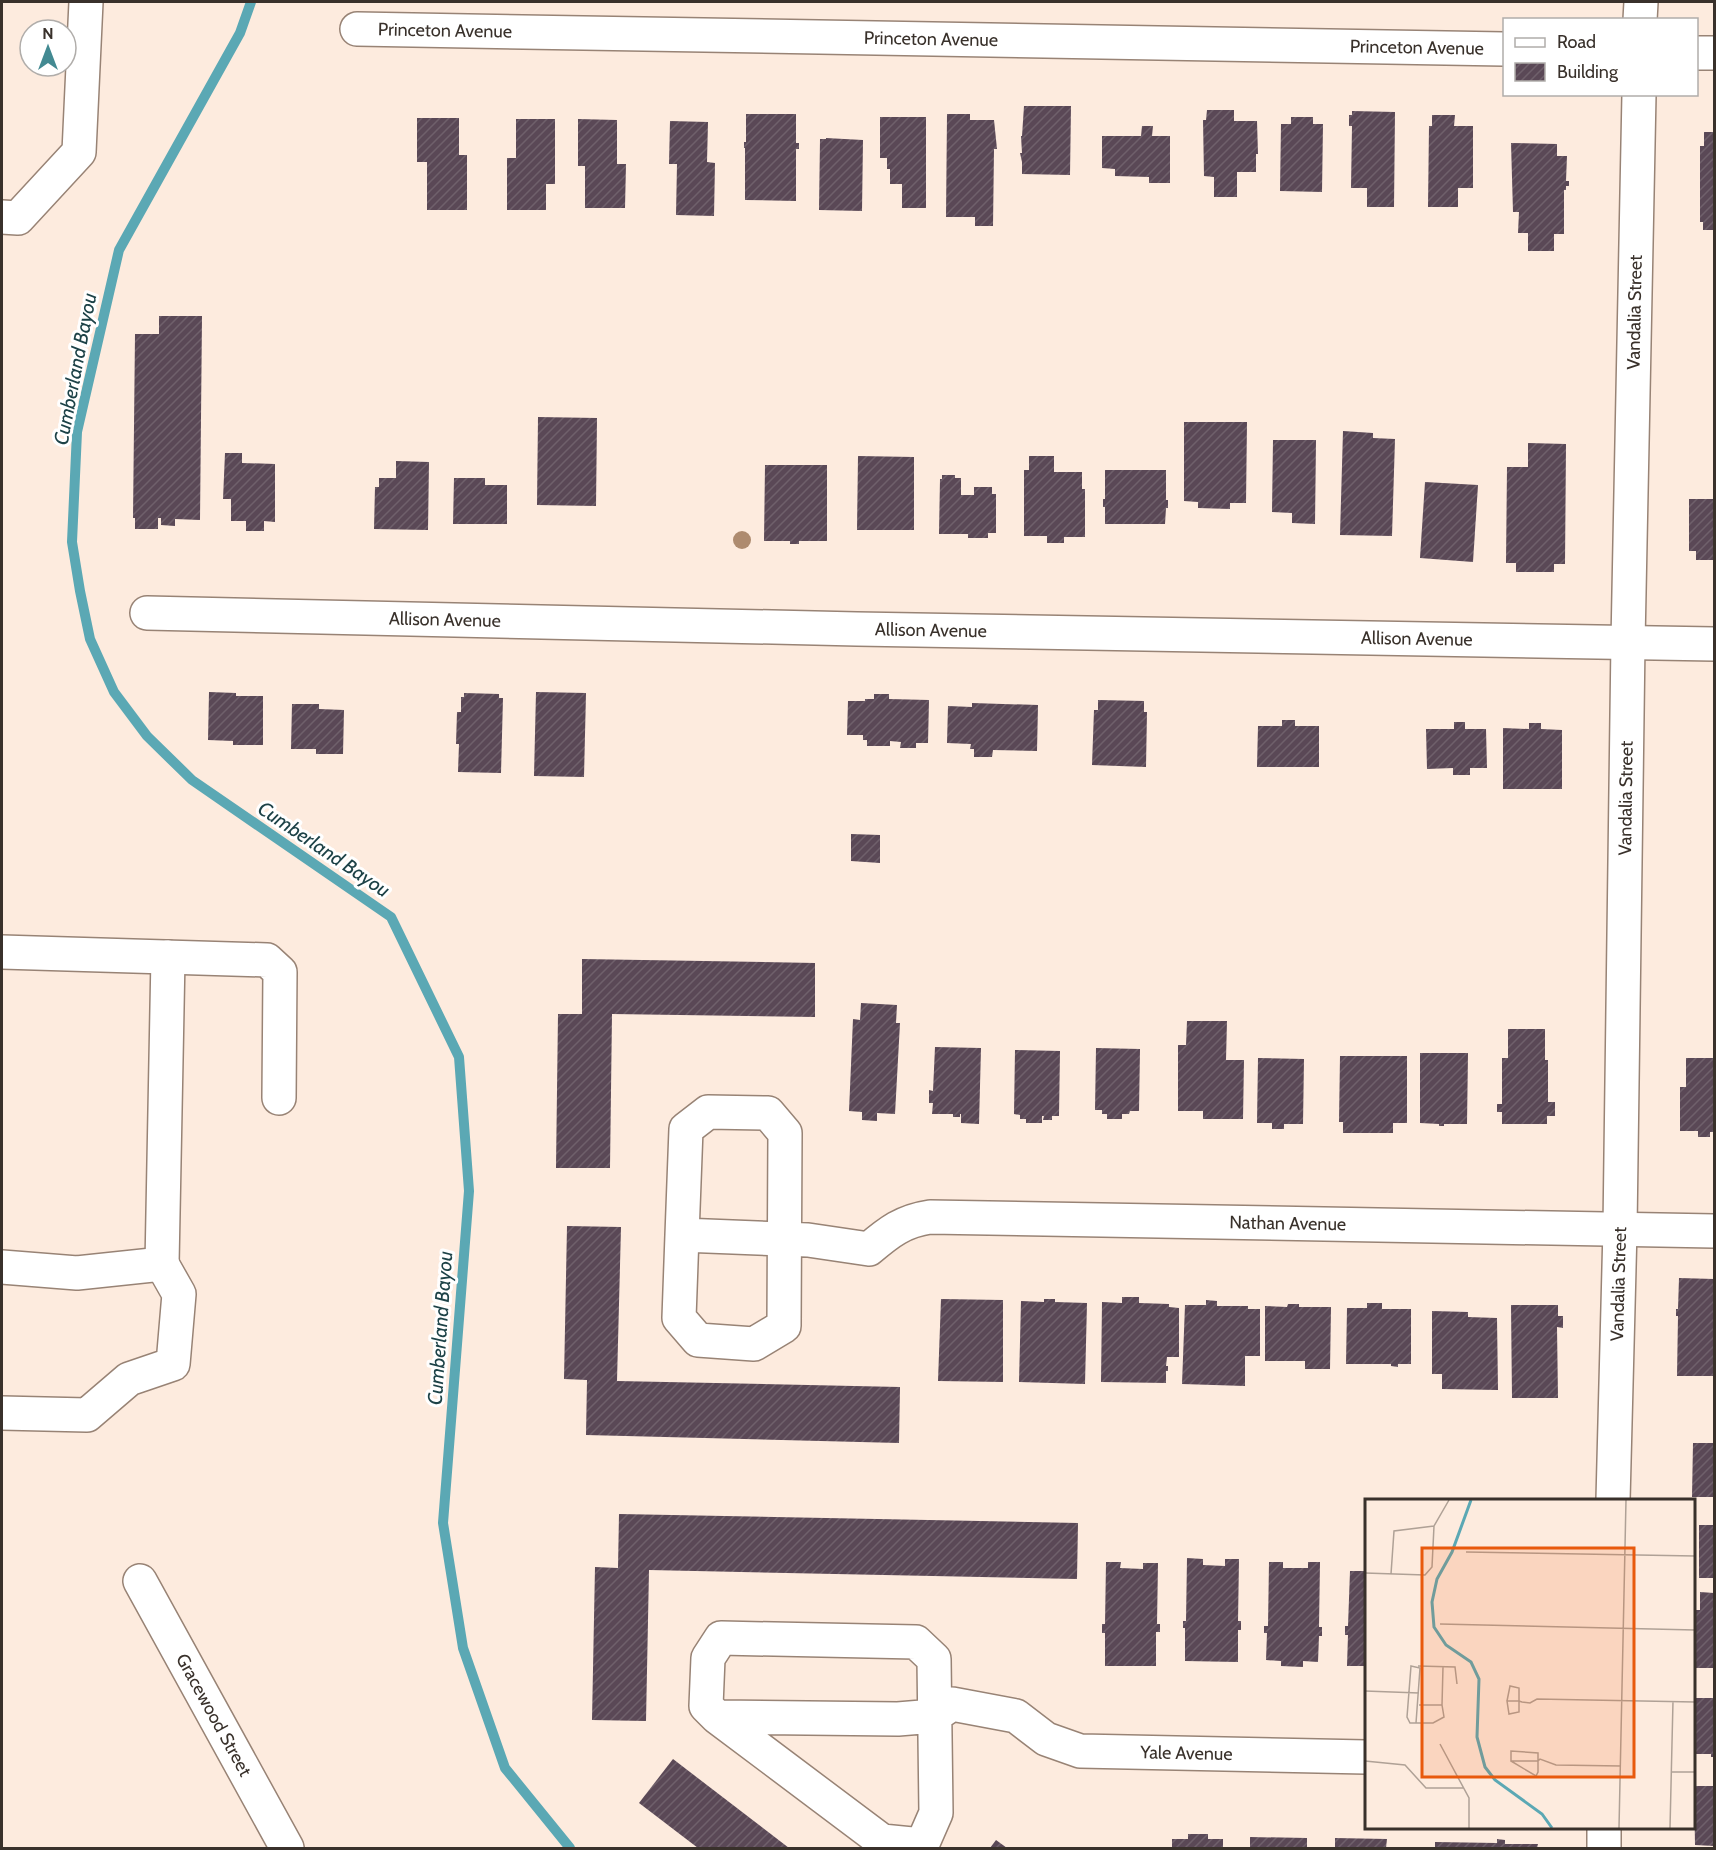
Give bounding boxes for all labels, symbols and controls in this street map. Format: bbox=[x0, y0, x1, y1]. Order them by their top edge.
north arrow bbox=[18, 18, 78, 78]
street label: Princeton Avenue bbox=[378, 18, 512, 43]
legend bbox=[1503, 18, 1698, 96]
text: N bbox=[42, 24, 54, 43]
street label: Princeton Avenue bbox=[864, 27, 998, 51]
text: Road bbox=[1557, 31, 1596, 53]
street label: Princeton Avenue bbox=[1350, 35, 1484, 60]
text: Building bbox=[1557, 61, 1619, 83]
street label: Vandalia Street bbox=[1622, 255, 1647, 370]
water label: Cumberland Bayou bbox=[49, 291, 102, 447]
street label: Allison Avenue bbox=[389, 607, 501, 632]
street label: Allison Avenue bbox=[875, 618, 987, 642]
street label: Allison Avenue bbox=[1361, 627, 1473, 651]
street label: Vandalia Street bbox=[1614, 741, 1638, 856]
water label: Cumberland Bayou bbox=[253, 796, 395, 902]
street label: Nathan Avenue bbox=[1229, 1211, 1346, 1235]
street label: Vandalia Street bbox=[1606, 1226, 1631, 1342]
water label: Cumberland Bayou bbox=[423, 1250, 457, 1406]
inset map bbox=[1365, 1499, 1695, 1829]
street label: Gracewood Street bbox=[171, 1650, 256, 1780]
street label: Yale Avenue bbox=[1139, 1741, 1233, 1765]

